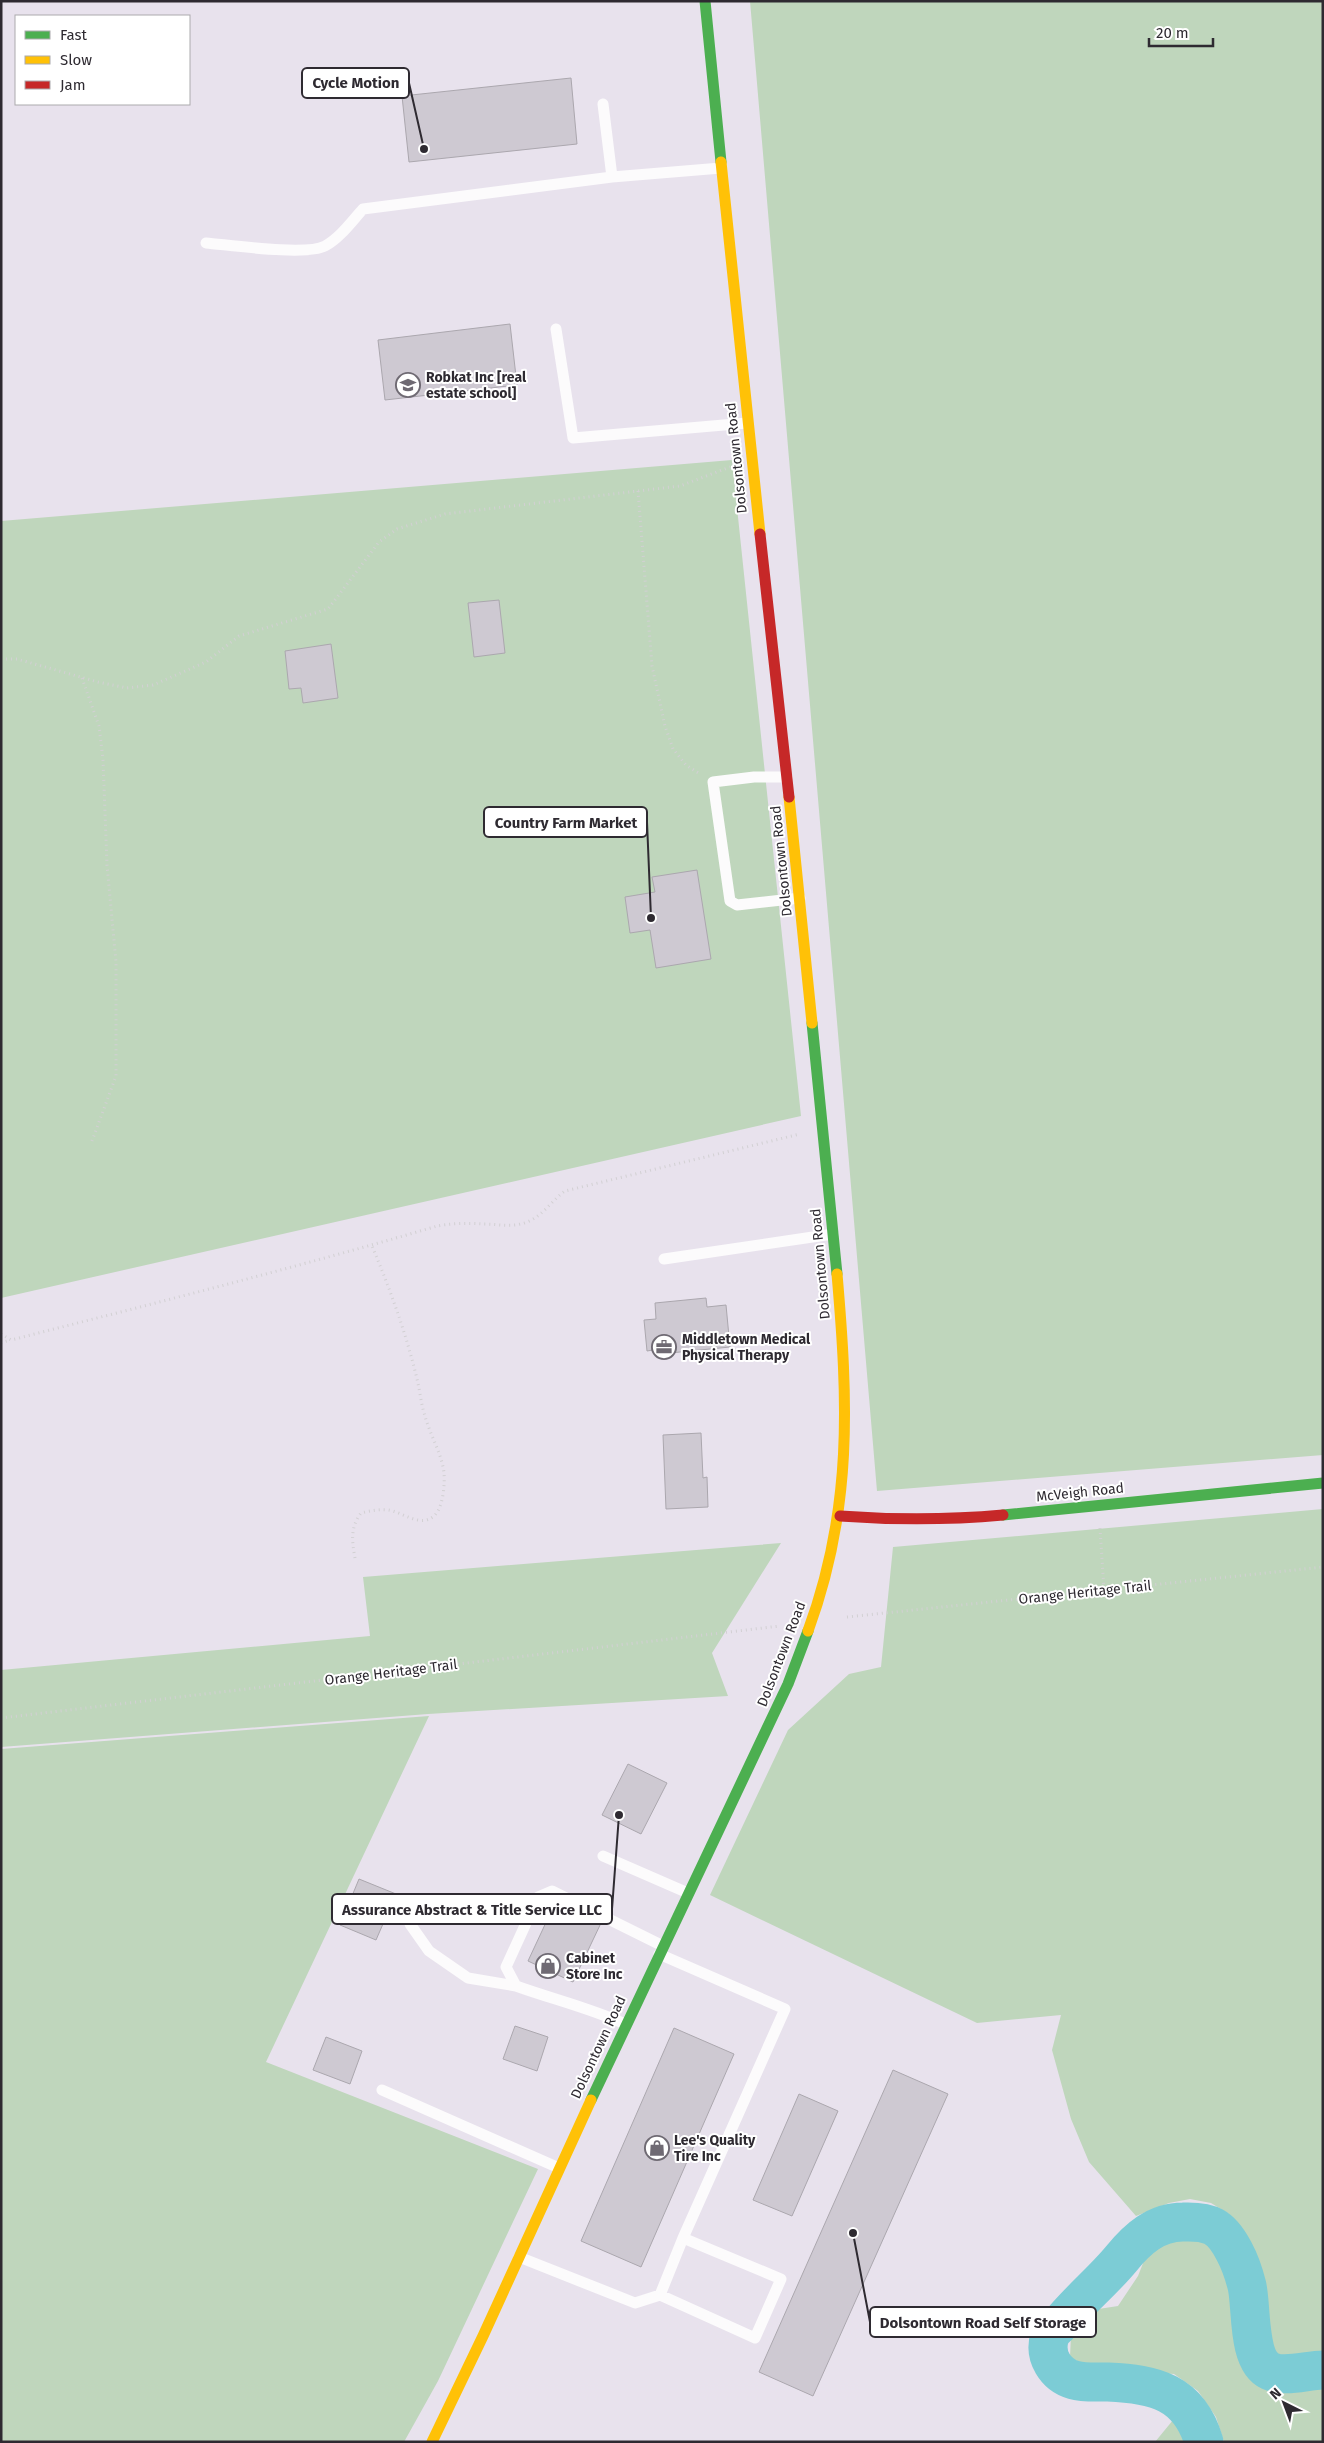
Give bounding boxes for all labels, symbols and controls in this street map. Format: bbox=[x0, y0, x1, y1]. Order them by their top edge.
legend bbox=[15, 15, 190, 105]
scale bar bbox=[1149, 15, 1213, 47]
text: 20 m bbox=[1156, 24, 1189, 42]
text: Fast bbox=[60, 26, 87, 44]
text: Slow bbox=[60, 51, 92, 69]
callout: Cycle Motion bbox=[302, 68, 409, 98]
text: Cycle Motion bbox=[313, 74, 399, 92]
text: Jam bbox=[60, 76, 86, 94]
place label: Robkat Inc [real estate school] bbox=[426, 369, 527, 402]
school or university icon: Robkat Inc [real estate school] bbox=[395, 372, 421, 398]
street label: Dolsontown Road bbox=[722, 402, 751, 514]
street label: Dolsontown Road bbox=[767, 805, 796, 917]
callout: Country Farm Market bbox=[484, 807, 647, 837]
text: Country Farm Market bbox=[495, 814, 637, 832]
street label: Dolsontown Road bbox=[807, 1208, 834, 1320]
place label: Middletown Medical Physical Therapy bbox=[682, 1331, 811, 1364]
office icon: Middletown Medical Physical Therapy bbox=[651, 1334, 677, 1360]
street label: McVeigh Road bbox=[1035, 1479, 1125, 1506]
street label: Orange Heritage Trail bbox=[1018, 1577, 1152, 1608]
street label: Dolsontown Road bbox=[754, 1599, 809, 1709]
street label: Orange Heritage Trail bbox=[324, 1656, 458, 1689]
callout: Assurance Abstract & Title Service LLC bbox=[332, 1894, 612, 1924]
text: Assurance Abstract & Title Service LLC bbox=[341, 1901, 602, 1919]
place label: Cabinet Store Inc bbox=[566, 1950, 623, 1983]
shop icon: Cabinet Store Inc bbox=[535, 1953, 561, 1979]
street label: Dolsontown Road bbox=[567, 1993, 630, 2101]
place label: Lee's Quality Tire Inc bbox=[674, 2132, 756, 2165]
shop icon: Lee's Quality Tire Inc bbox=[644, 2135, 670, 2161]
callout: Dolsontown Road Self Storage bbox=[870, 2307, 1096, 2337]
text: Dolsontown Road Self Storage bbox=[880, 2314, 1086, 2332]
north arrow bbox=[1259, 2378, 1309, 2428]
text: N bbox=[1266, 2384, 1285, 2403]

